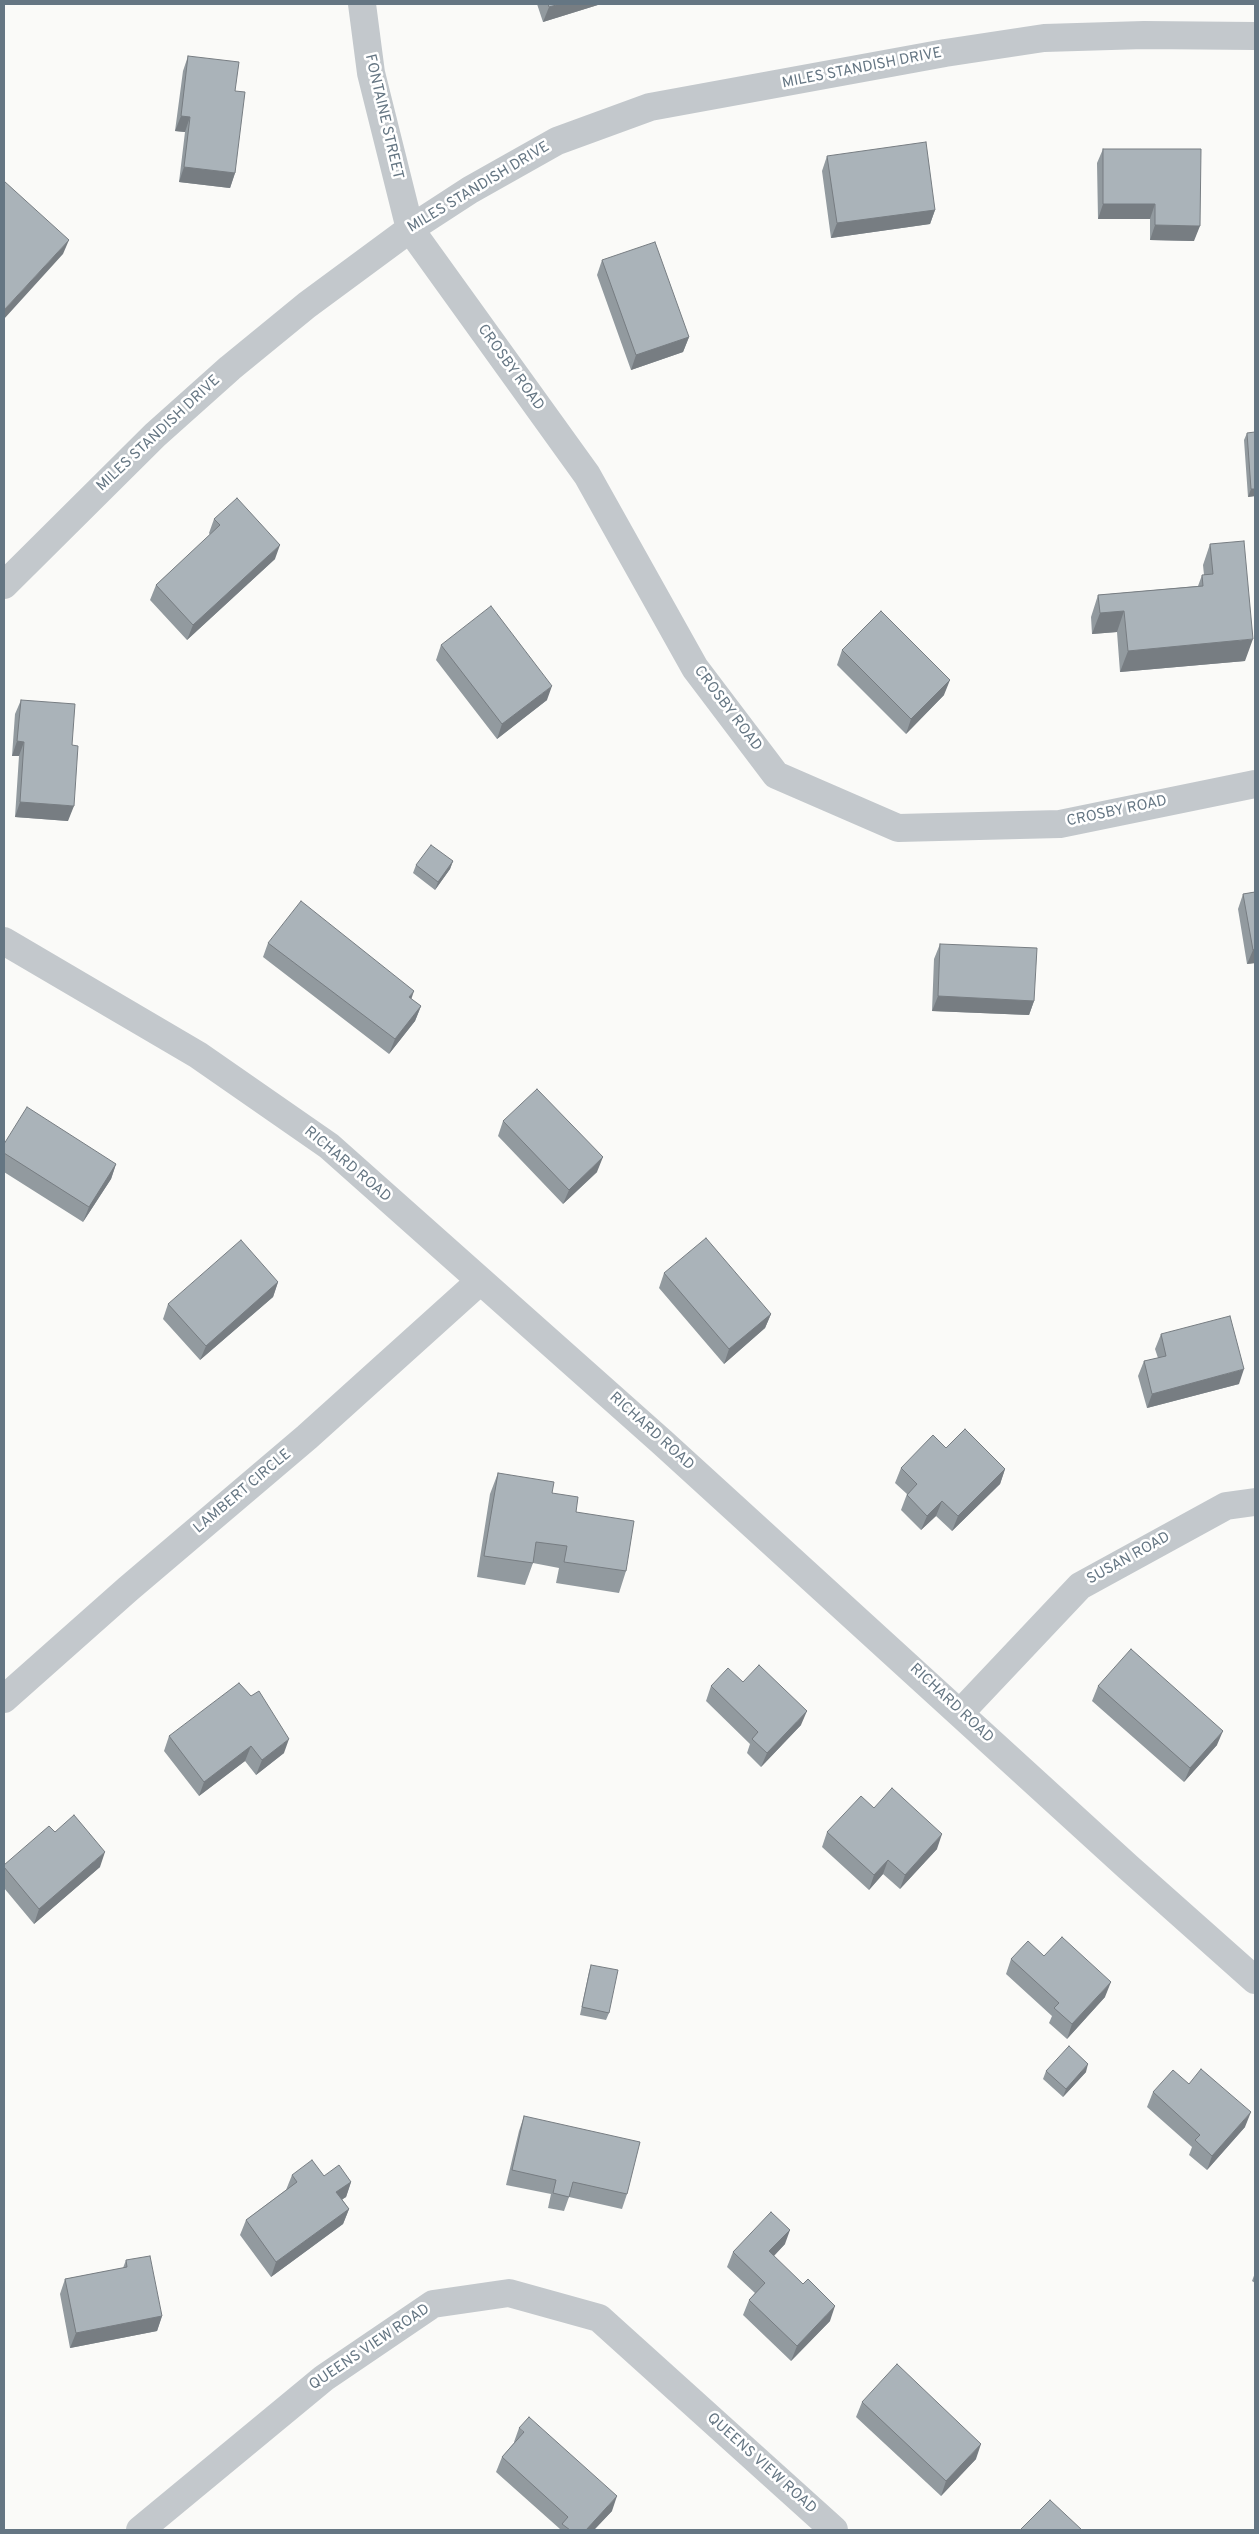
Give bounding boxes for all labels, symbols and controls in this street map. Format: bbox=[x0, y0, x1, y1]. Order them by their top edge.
street label: MILES STANDISH DRIVE bbox=[781, 45, 943, 93]
street label: FONTAINE STREET bbox=[360, 53, 406, 181]
street label: MILES STANDISH DRIVE bbox=[405, 138, 553, 238]
street label: CROSBY ROAD bbox=[473, 321, 547, 415]
street label: MILES STANDISH DRIVE bbox=[94, 372, 224, 496]
street label: CROSBY ROAD bbox=[689, 663, 765, 755]
street label: CROSBY ROAD bbox=[1065, 793, 1169, 831]
street label: RICHARD ROAD bbox=[300, 1123, 394, 1207]
street label: RICHARD ROAD bbox=[605, 1389, 697, 1475]
street label: LAMBERT CIRCLE bbox=[191, 1446, 295, 1538]
street label: SUSAN ROAD bbox=[1084, 1529, 1174, 1589]
street label: RICHARD ROAD bbox=[905, 1661, 997, 1747]
street label: QUEENS VIEW ROAD bbox=[306, 2301, 434, 2395]
street label: QUEENS VIEW ROAD bbox=[702, 2410, 820, 2518]

